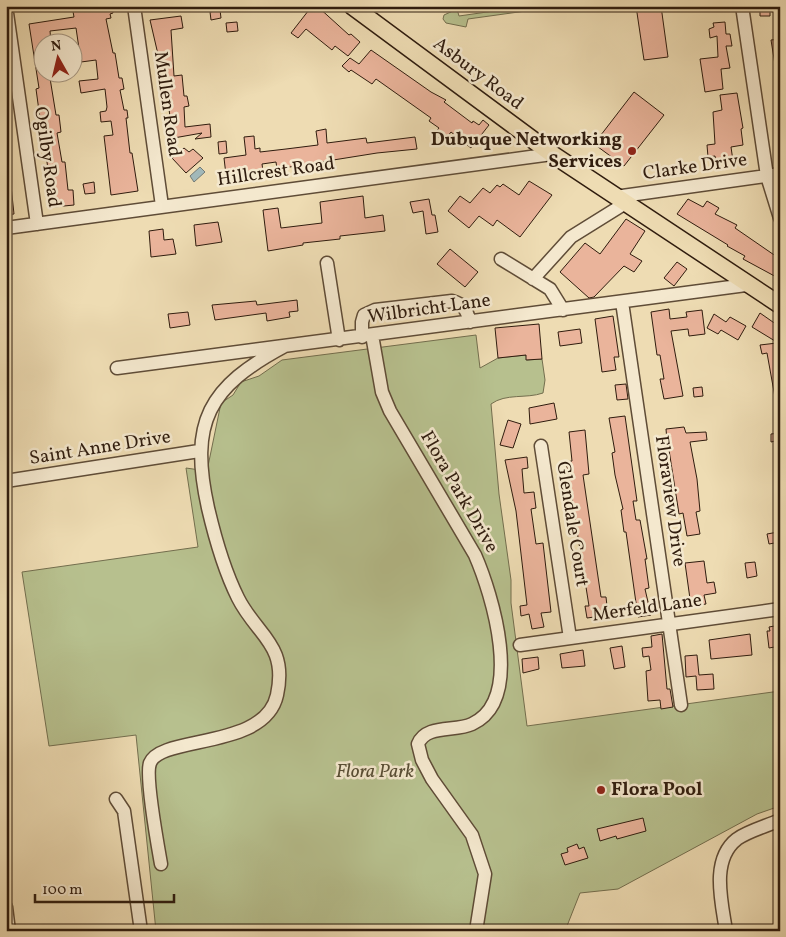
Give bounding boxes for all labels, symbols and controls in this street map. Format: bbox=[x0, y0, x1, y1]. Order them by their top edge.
street label: Asbury Road bbox=[427, 31, 529, 117]
north arrow bbox=[32, 32, 82, 82]
text: N bbox=[50, 36, 63, 57]
street label: Mullen Road bbox=[147, 49, 187, 159]
street label: Ogilby Road bbox=[27, 105, 67, 209]
place label: Dubuque Networking Services bbox=[431, 127, 622, 175]
marker: Dubuque Networking Services bbox=[626, 145, 638, 157]
street label: Clarke Drive bbox=[641, 147, 749, 187]
street label: Hillcrest Road bbox=[216, 151, 336, 193]
street label: Wilbricht Lane bbox=[366, 287, 492, 331]
street label: Saint Anne Drive bbox=[27, 424, 173, 472]
street label: Flora Park Drive bbox=[414, 426, 504, 558]
street label: Floraview Drive bbox=[648, 434, 692, 568]
street label: Glendale Court bbox=[549, 460, 595, 589]
street label: Merfeld Lane bbox=[591, 587, 703, 629]
park label: Flora Park bbox=[336, 759, 414, 785]
place label: Flora Pool bbox=[611, 777, 703, 803]
marker: Flora Pool bbox=[595, 784, 607, 796]
scale bar bbox=[35, 872, 174, 904]
text: 100 m bbox=[42, 880, 82, 901]

